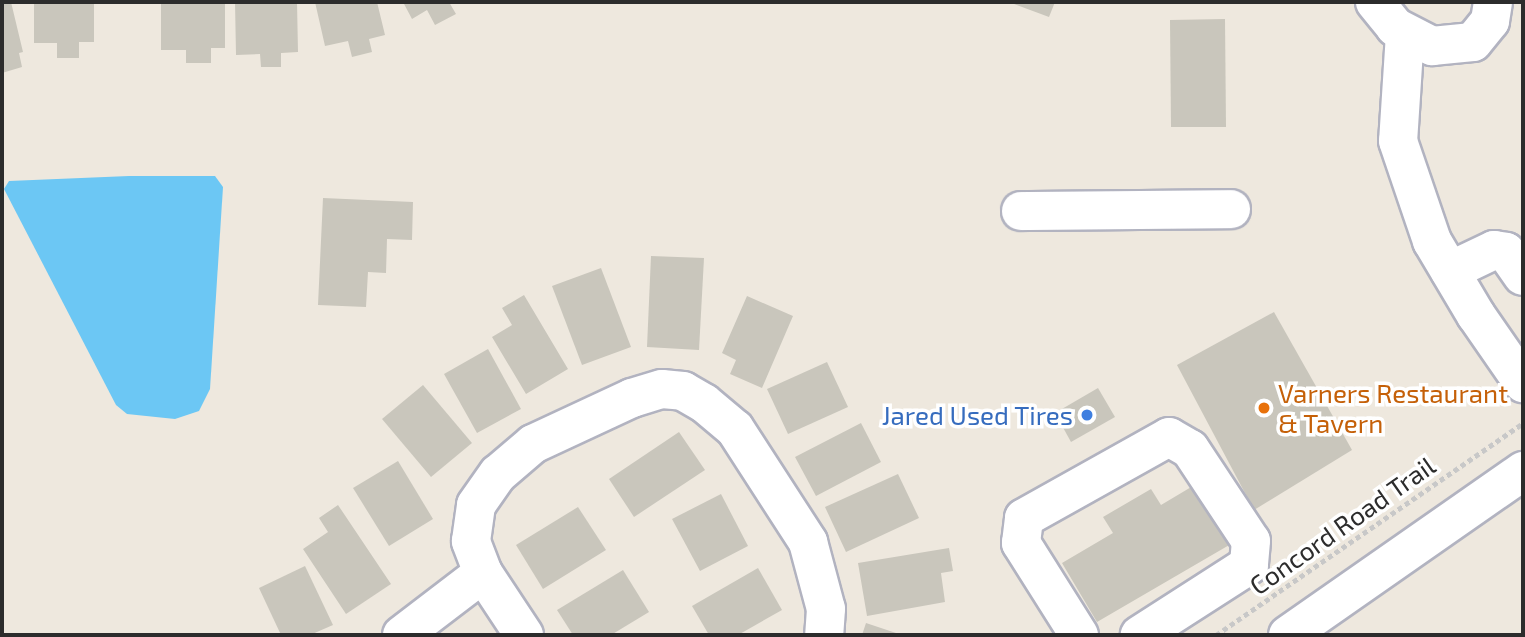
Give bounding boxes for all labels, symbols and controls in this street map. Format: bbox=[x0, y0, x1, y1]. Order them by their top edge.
place label: Varners Restaurant & Tavern bbox=[1278, 377, 1508, 438]
place label: Jared Used Tires bbox=[881, 399, 1073, 431]
marker: Varners Restaurant & Tavern bbox=[1256, 400, 1272, 416]
marker: Jared Used Tires bbox=[1079, 407, 1095, 423]
street label: Concord Road Trail bbox=[1243, 449, 1441, 601]

